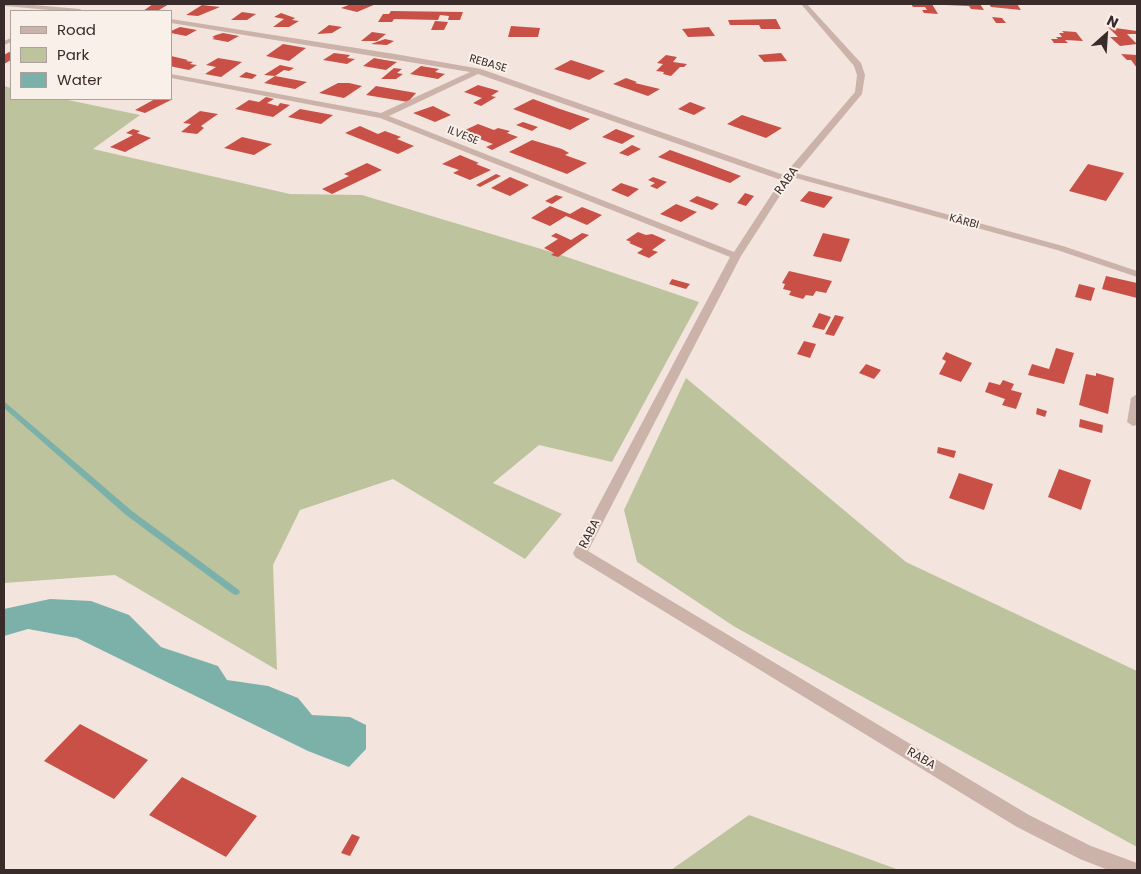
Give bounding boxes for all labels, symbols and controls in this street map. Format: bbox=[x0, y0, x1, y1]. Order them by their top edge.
legend bbox=[10, 10, 172, 100]
north arrow bbox=[1081, 10, 1131, 60]
text: N bbox=[1103, 10, 1122, 33]
text: Road bbox=[57, 19, 96, 40]
text: Park bbox=[57, 44, 89, 65]
street label: REBASE bbox=[468, 52, 508, 76]
text: Water bbox=[57, 69, 102, 90]
street label: ILVESE bbox=[445, 124, 481, 148]
street label: RABA bbox=[772, 164, 802, 198]
street label: KÄRBI bbox=[948, 212, 980, 232]
street label: RABA bbox=[577, 517, 603, 551]
street label: RABA bbox=[904, 745, 938, 773]

